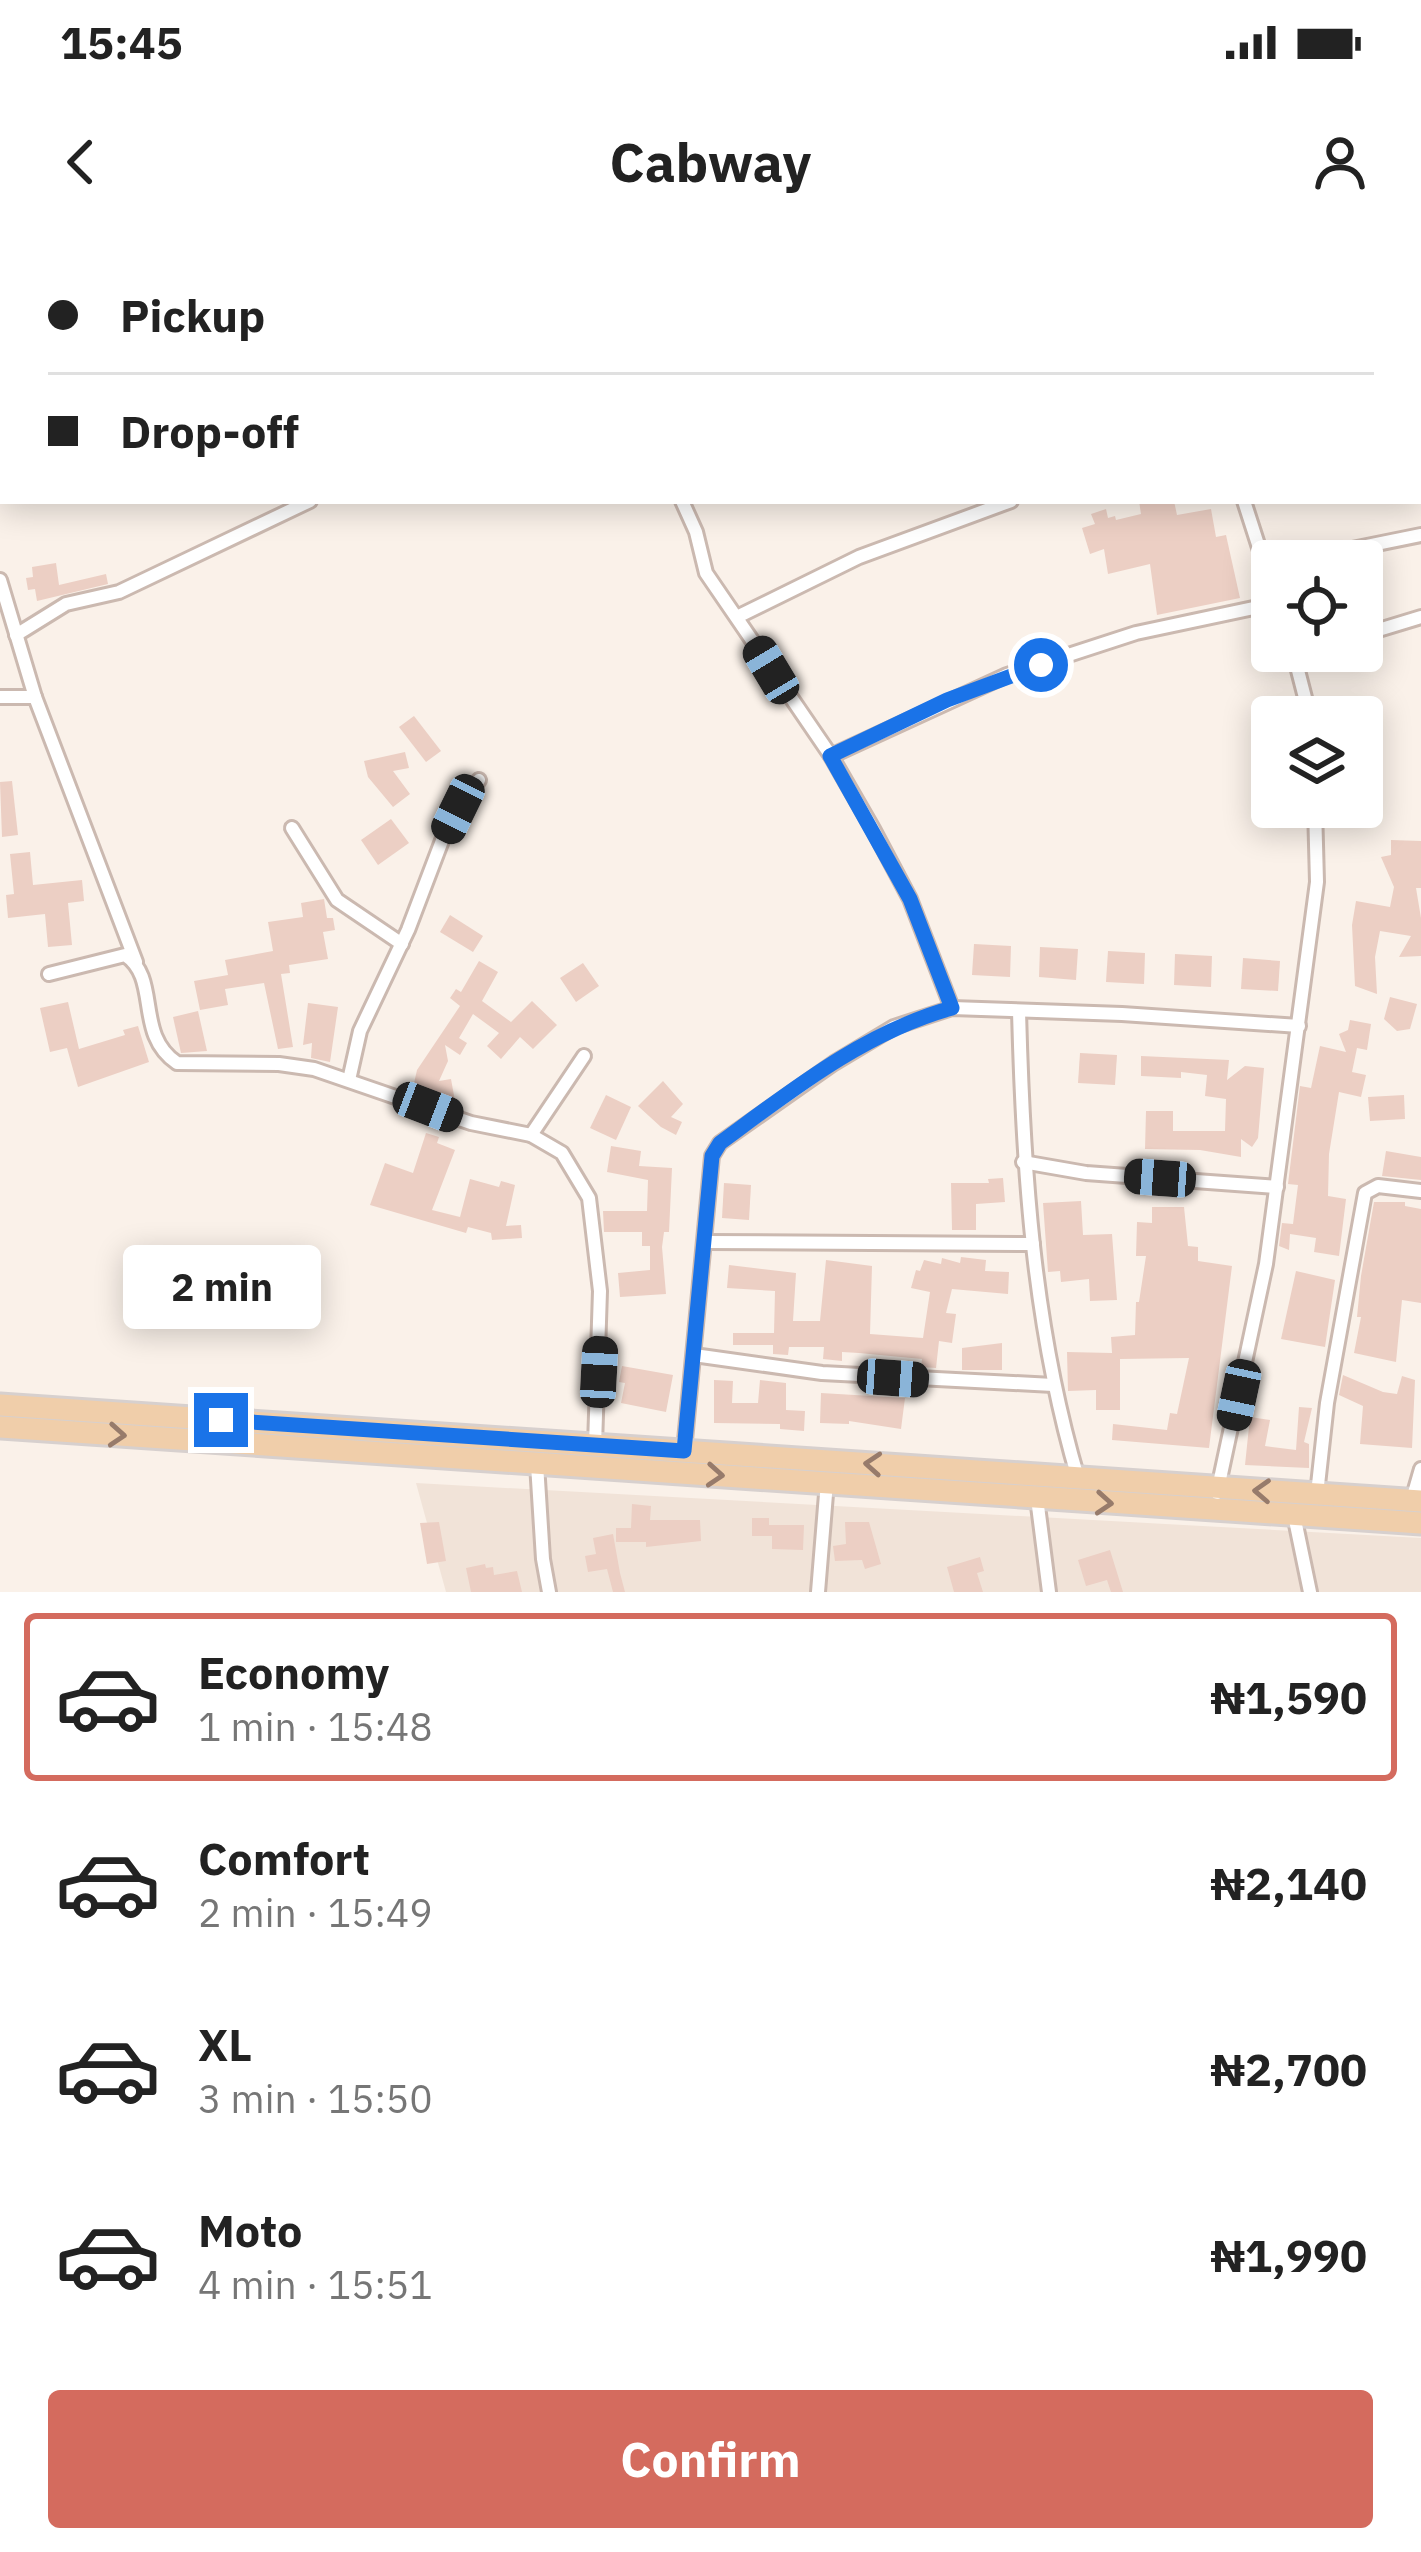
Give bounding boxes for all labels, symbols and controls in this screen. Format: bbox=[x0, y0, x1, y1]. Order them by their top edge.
text: 15:45 bbox=[60, 13, 183, 71]
text: Cabway bbox=[610, 127, 811, 197]
icon: back bbox=[48, 129, 114, 195]
icon: person bbox=[1307, 129, 1373, 195]
text: Pickup bbox=[120, 286, 265, 344]
text: Drop-off bbox=[120, 402, 299, 460]
map controls bbox=[1251, 540, 1383, 828]
button: locate bbox=[1251, 540, 1383, 672]
car bbox=[737, 630, 805, 710]
route start bbox=[1014, 638, 1068, 692]
button: layers bbox=[1251, 696, 1383, 828]
car bbox=[426, 769, 490, 849]
car bbox=[388, 1077, 468, 1137]
car bbox=[1123, 1158, 1197, 1198]
callout: 2 min bbox=[122, 1246, 320, 1330]
text: 2 min bbox=[171, 1261, 273, 1312]
car bbox=[579, 1335, 619, 1409]
car bbox=[1214, 1356, 1264, 1434]
car bbox=[856, 1358, 930, 1398]
route end bbox=[194, 1393, 248, 1447]
one-way arrow bbox=[108, 1422, 127, 1448]
one-way arrow bbox=[863, 1451, 882, 1477]
one-way arrow bbox=[706, 1462, 725, 1488]
one-way arrow bbox=[1252, 1478, 1271, 1504]
one-way arrow bbox=[1095, 1490, 1114, 1516]
icon: car bbox=[54, 1643, 162, 1751]
text: Economy bbox=[198, 1643, 389, 1701]
text: ₦1,590 bbox=[1210, 1668, 1367, 1726]
text: 1 min · 15:48 bbox=[198, 1701, 433, 1752]
icon: car bbox=[54, 1829, 162, 1937]
text: Comfort bbox=[198, 1829, 370, 1887]
text: ₦2,140 bbox=[1210, 1854, 1367, 1912]
text: 2 min · 15:49 bbox=[198, 1887, 433, 1938]
icon: car bbox=[54, 2015, 162, 2123]
text: XL bbox=[198, 2015, 252, 2073]
text: ₦2,700 bbox=[1210, 2040, 1367, 2098]
text: 3 min · 15:50 bbox=[198, 2073, 433, 2124]
icon: car bbox=[54, 2201, 162, 2309]
text: Moto bbox=[198, 2201, 302, 2259]
text: ₦1,990 bbox=[1210, 2226, 1367, 2284]
text: 4 min · 15:51 bbox=[198, 2259, 433, 2310]
button: Confirm bbox=[48, 2390, 1373, 2528]

